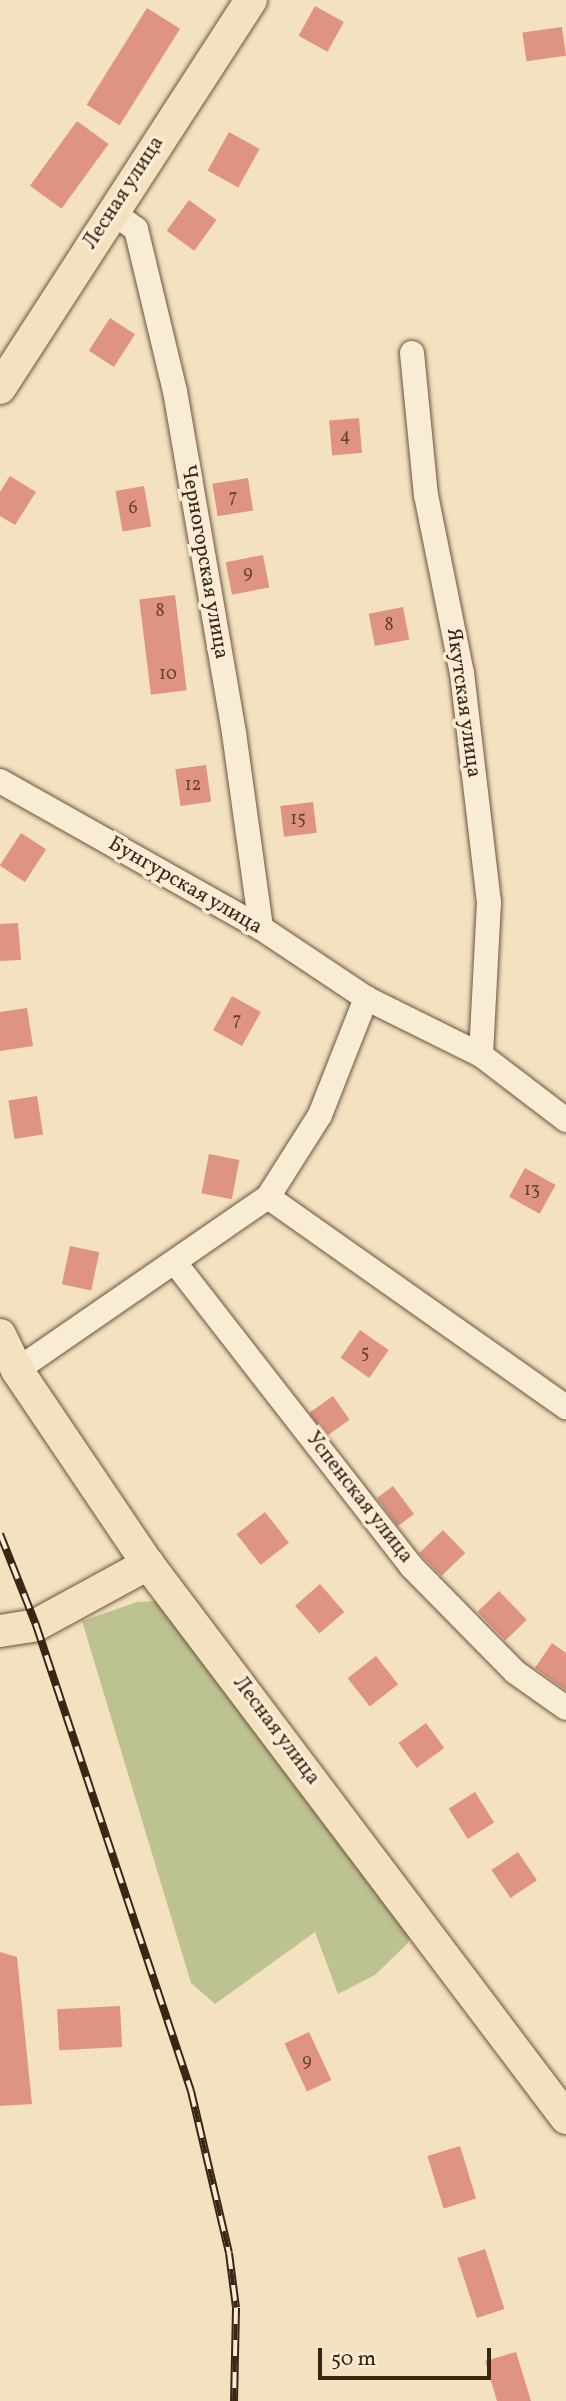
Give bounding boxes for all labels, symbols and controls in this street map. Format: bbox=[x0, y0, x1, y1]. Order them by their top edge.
street label: Лесная улица bbox=[78, 131, 170, 255]
house number: 4 bbox=[340, 426, 350, 448]
street label: Черногорская улица bbox=[174, 463, 234, 661]
house number: 7 bbox=[229, 487, 237, 509]
house number: 6 bbox=[128, 498, 138, 520]
house number: 9 bbox=[243, 563, 253, 585]
house number: 8 bbox=[155, 601, 165, 623]
house number: 8 bbox=[384, 615, 394, 637]
street label: Якутская улица bbox=[440, 626, 486, 780]
house number: 10 bbox=[159, 664, 177, 686]
house number: 12 bbox=[185, 775, 201, 797]
house number: 15 bbox=[290, 809, 306, 831]
street label: Бунгурская улица bbox=[103, 832, 267, 940]
house number: 7 bbox=[233, 1010, 241, 1032]
house number: 13 bbox=[524, 1180, 540, 1202]
house number: 5 bbox=[361, 1343, 369, 1365]
street label: Успенская улица bbox=[300, 1427, 418, 1569]
street label: Лесная улица bbox=[227, 1671, 325, 1791]
house number: 9 bbox=[302, 2051, 312, 2073]
scale bar bbox=[321, 2334, 494, 2378]
text: 50 m bbox=[331, 2345, 376, 2374]

